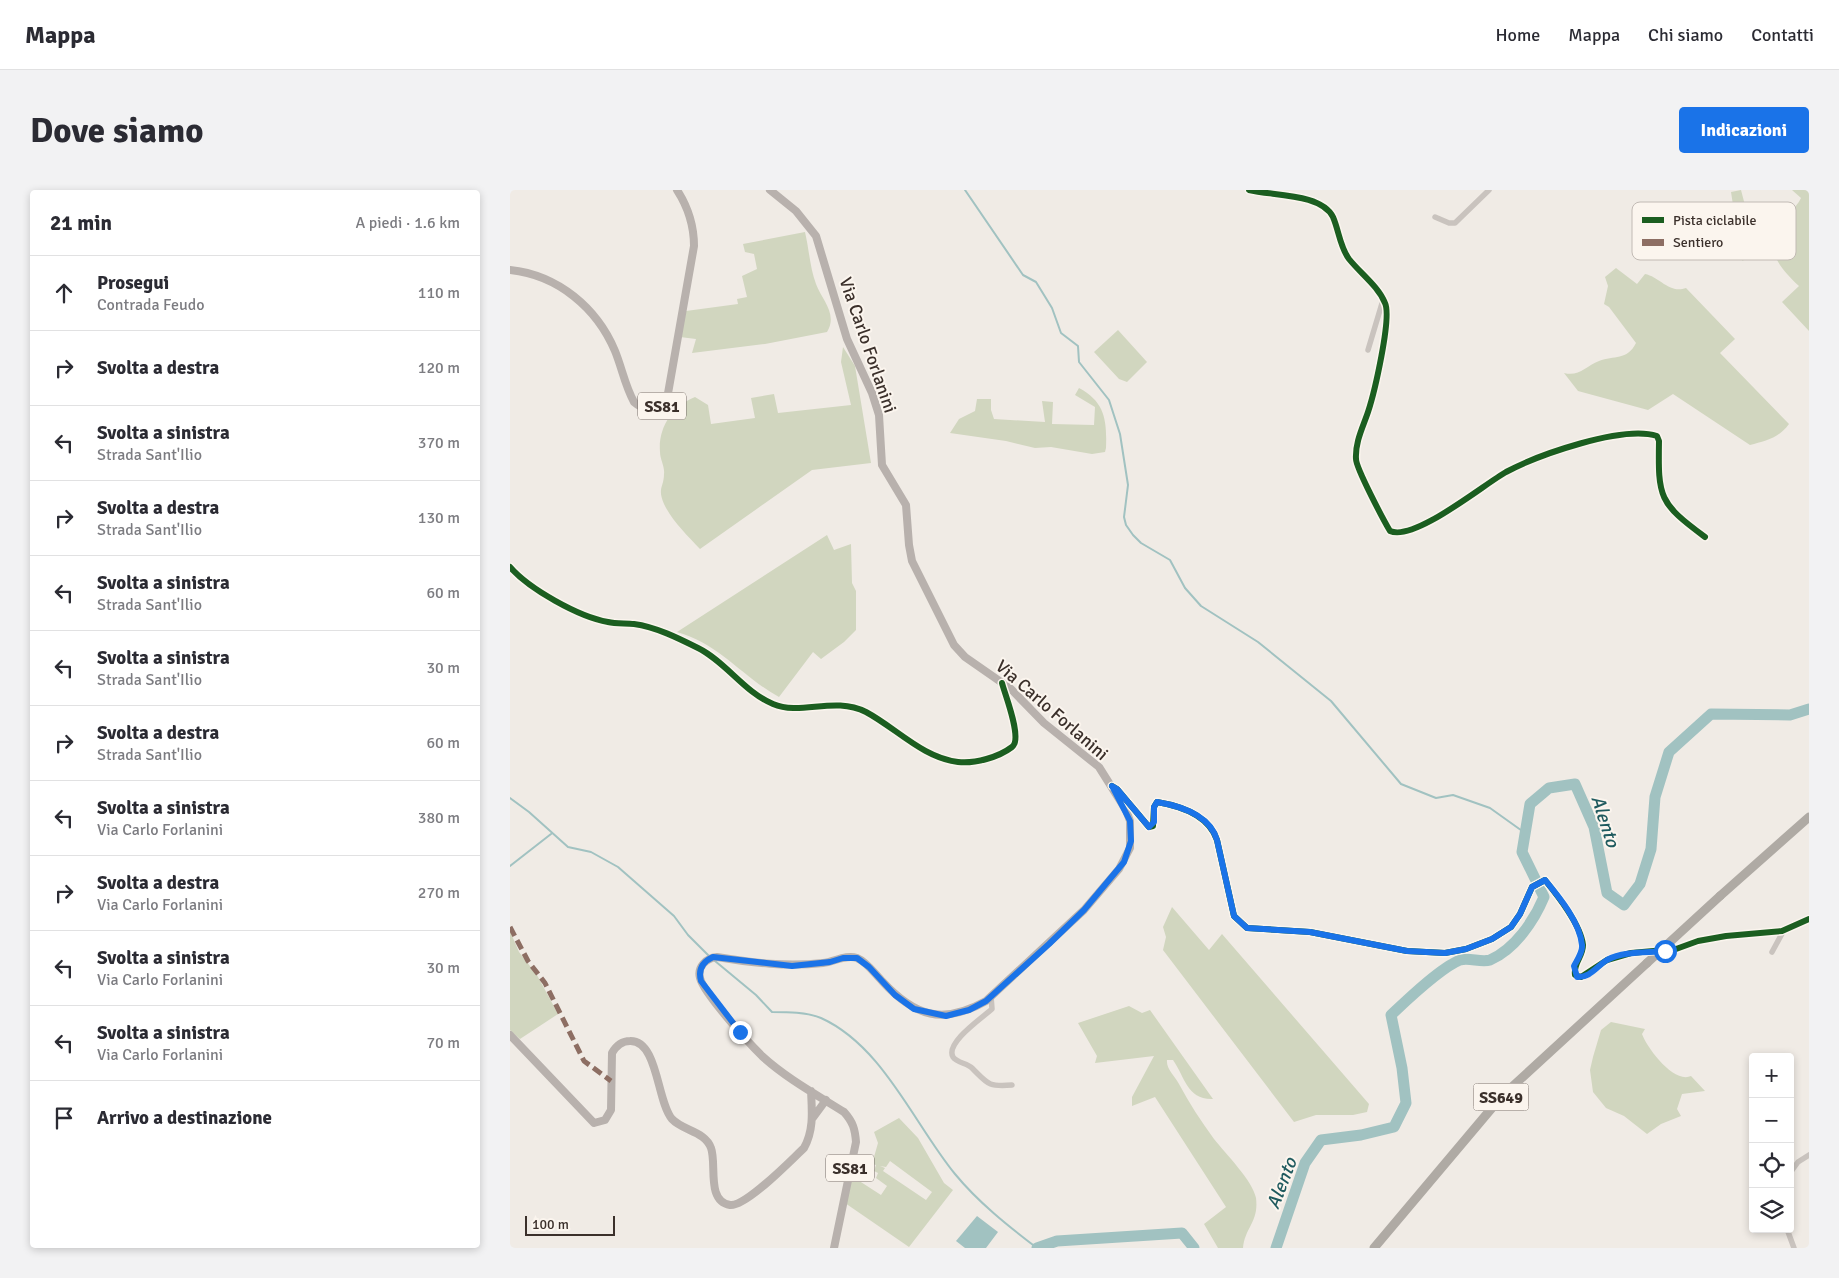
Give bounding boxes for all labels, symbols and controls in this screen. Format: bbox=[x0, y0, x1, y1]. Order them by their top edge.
text: Mappa bbox=[25, 20, 95, 50]
text: Home bbox=[1495, 24, 1540, 46]
text: Mappa bbox=[1568, 24, 1620, 46]
text: Chi siamo bbox=[1648, 24, 1723, 46]
text: Contatti bbox=[1751, 24, 1814, 46]
button: Indicazioni bbox=[1679, 107, 1809, 153]
text: Dove siamo bbox=[30, 109, 204, 152]
legend bbox=[1632, 202, 1796, 260]
text: 21 min bbox=[50, 210, 112, 236]
text: Pista ciclabile bbox=[1673, 212, 1756, 229]
text: A piedi · 1.6 km bbox=[355, 213, 460, 233]
text: Sentiero bbox=[1673, 234, 1723, 251]
text: Prosegui bbox=[97, 271, 169, 295]
street label: Via Carlo Forlanini bbox=[834, 274, 902, 416]
icon: ahead bbox=[50, 279, 78, 307]
text: 110 m bbox=[418, 283, 460, 303]
text: Contrada Feudo bbox=[97, 295, 205, 315]
icon: right bbox=[50, 354, 78, 382]
text: Svolta a destra bbox=[97, 356, 219, 380]
text: 120 m bbox=[418, 358, 460, 378]
road number: SS81 bbox=[638, 392, 686, 420]
text: Svolta a sinistra bbox=[97, 421, 230, 445]
icon: left bbox=[50, 429, 78, 457]
text: 370 m bbox=[418, 433, 460, 453]
text: Strada Sant'Ilio bbox=[97, 445, 202, 465]
text: Svolta a destra bbox=[97, 496, 219, 520]
icon: right bbox=[50, 504, 78, 532]
text: 130 m bbox=[418, 508, 460, 528]
text: Strada Sant'Ilio bbox=[97, 520, 202, 540]
text: Svolta a sinistra bbox=[97, 571, 230, 595]
icon: left bbox=[50, 579, 78, 607]
text: 60 m bbox=[426, 583, 460, 603]
text: Strada Sant'Ilio bbox=[97, 595, 202, 615]
text: Svolta a sinistra bbox=[97, 646, 230, 670]
icon: left bbox=[50, 654, 78, 682]
street label: Via Carlo Forlanini bbox=[991, 655, 1113, 765]
text: 30 m bbox=[426, 658, 460, 678]
text: Strada Sant'Ilio bbox=[97, 670, 202, 690]
text: Svolta a destra bbox=[97, 721, 219, 745]
icon: right bbox=[50, 729, 78, 757]
text: 60 m bbox=[426, 733, 460, 753]
text: Strada Sant'Ilio bbox=[97, 745, 202, 765]
water label: Alento bbox=[1585, 792, 1625, 851]
text: Svolta a sinistra bbox=[97, 796, 230, 820]
icon: left bbox=[50, 804, 78, 832]
text: 380 m bbox=[418, 808, 460, 828]
text: Via Carlo Forlanini bbox=[97, 820, 223, 840]
text: Svolta a destra bbox=[97, 871, 219, 895]
icon: right bbox=[50, 879, 78, 907]
text: 270 m bbox=[418, 883, 460, 903]
text: Via Carlo Forlanini bbox=[97, 895, 223, 915]
route start bbox=[1654, 940, 1677, 963]
text: Svolta a sinistra bbox=[97, 946, 230, 970]
icon: left bbox=[50, 954, 78, 982]
text: 30 m bbox=[426, 958, 460, 978]
text: Via Carlo Forlanini bbox=[97, 970, 223, 990]
text: Svolta a sinistra bbox=[97, 1021, 230, 1045]
route end bbox=[729, 1021, 752, 1044]
icon: left bbox=[50, 1029, 78, 1057]
text: 70 m bbox=[426, 1033, 460, 1053]
text: Via Carlo Forlanini bbox=[97, 1045, 223, 1065]
map controls bbox=[1749, 1053, 1794, 1233]
button: + bbox=[1749, 1053, 1794, 1098]
road number: SS649 bbox=[1474, 1084, 1528, 1110]
button: − bbox=[1749, 1098, 1794, 1143]
icon: arrive bbox=[50, 1104, 78, 1132]
text: Arrivo a destinazione bbox=[97, 1106, 272, 1130]
button: locate bbox=[1749, 1143, 1794, 1188]
water label: Alento bbox=[1261, 1153, 1303, 1212]
road number: SS81 bbox=[826, 1154, 874, 1181]
button: layers bbox=[1749, 1188, 1794, 1233]
scale bar bbox=[525, 1213, 615, 1236]
text: 100 m bbox=[532, 1216, 569, 1233]

